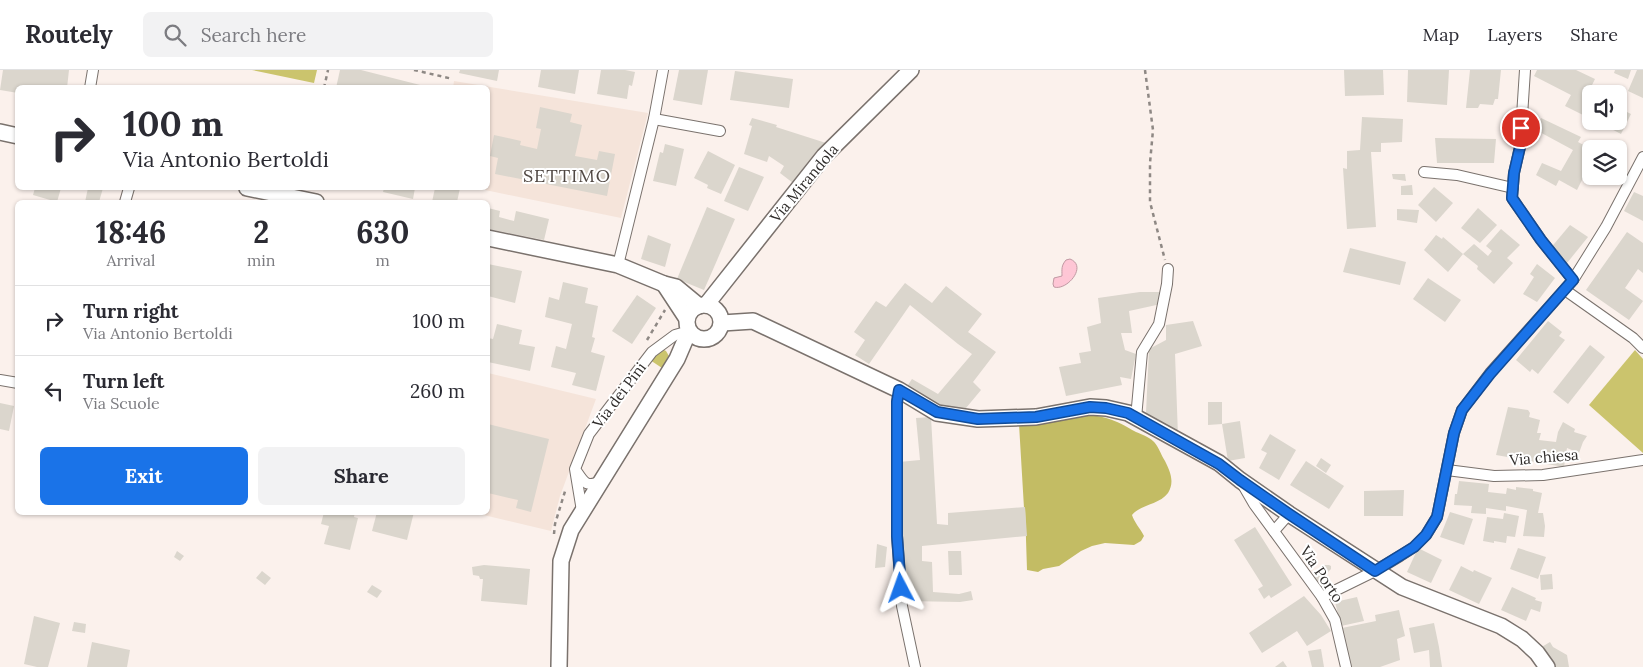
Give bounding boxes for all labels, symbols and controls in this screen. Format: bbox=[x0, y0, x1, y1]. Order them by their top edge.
search box bbox=[143, 12, 493, 57]
text: Routely bbox=[25, 19, 113, 50]
icon: search bbox=[161, 21, 189, 49]
text: Search here bbox=[201, 23, 306, 47]
text: Map bbox=[1423, 23, 1459, 46]
text: Layers bbox=[1487, 23, 1542, 46]
text: Share bbox=[1570, 23, 1618, 46]
map controls bbox=[1582, 85, 1627, 185]
button: sound bbox=[1582, 85, 1627, 130]
text: 100 m bbox=[123, 101, 223, 146]
icon: right bbox=[40, 105, 105, 170]
pin bbox=[1500, 107, 1542, 149]
icon: arrive bbox=[1507, 114, 1535, 142]
street label: Via Mirandola bbox=[765, 140, 842, 227]
button: layers bbox=[1582, 140, 1627, 185]
text: Via Antonio Bertoldi bbox=[123, 145, 329, 173]
district label: SETTIMO bbox=[523, 164, 611, 187]
text: 18:46 bbox=[96, 213, 166, 251]
text: 2 bbox=[253, 213, 269, 251]
text: 630 bbox=[356, 213, 409, 251]
text: Arrival bbox=[107, 250, 155, 270]
text: min bbox=[247, 250, 275, 270]
text: m bbox=[376, 250, 390, 270]
text: Turn right bbox=[83, 299, 179, 323]
icon: right bbox=[40, 307, 68, 335]
text: 100 m bbox=[413, 309, 465, 333]
text: Via Antonio Bertoldi bbox=[83, 323, 233, 343]
street label: Via dei Pini bbox=[588, 358, 650, 432]
text: Turn left bbox=[83, 369, 164, 393]
icon: left bbox=[40, 377, 68, 405]
text: 260 m bbox=[410, 379, 465, 403]
text: Via Scuole bbox=[83, 393, 160, 413]
street label: Via chiesa bbox=[1508, 444, 1580, 470]
button: Exit bbox=[40, 447, 248, 505]
button: Share bbox=[258, 447, 465, 505]
street label: Via Porto bbox=[1296, 541, 1348, 606]
position arrow bbox=[874, 561, 926, 613]

